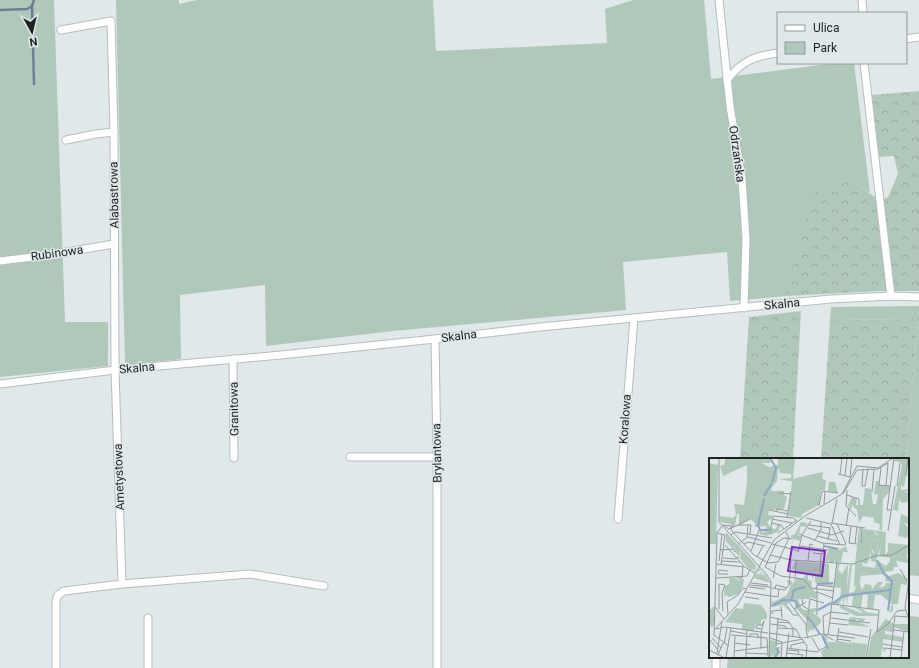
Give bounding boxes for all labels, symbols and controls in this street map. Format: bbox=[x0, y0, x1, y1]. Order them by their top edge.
north arrow bbox=[12, 12, 52, 52]
legend bbox=[777, 12, 907, 64]
text: Ulica bbox=[813, 21, 839, 35]
text: N bbox=[28, 34, 38, 48]
text: Park bbox=[813, 41, 838, 55]
street label: Odrzańska bbox=[726, 125, 748, 183]
street label: Alabastrowa bbox=[106, 161, 122, 229]
street label: Rubinowa bbox=[30, 242, 84, 264]
street label: Skalna bbox=[763, 295, 801, 313]
street label: Skalna bbox=[440, 327, 478, 345]
street label: Skalna bbox=[119, 359, 155, 377]
street label: Granitowa bbox=[227, 382, 241, 436]
street label: Koralowa bbox=[616, 394, 634, 444]
street label: Brylantowa bbox=[429, 423, 445, 483]
street label: Ametystowa bbox=[111, 443, 127, 511]
inset map bbox=[709, 458, 909, 658]

